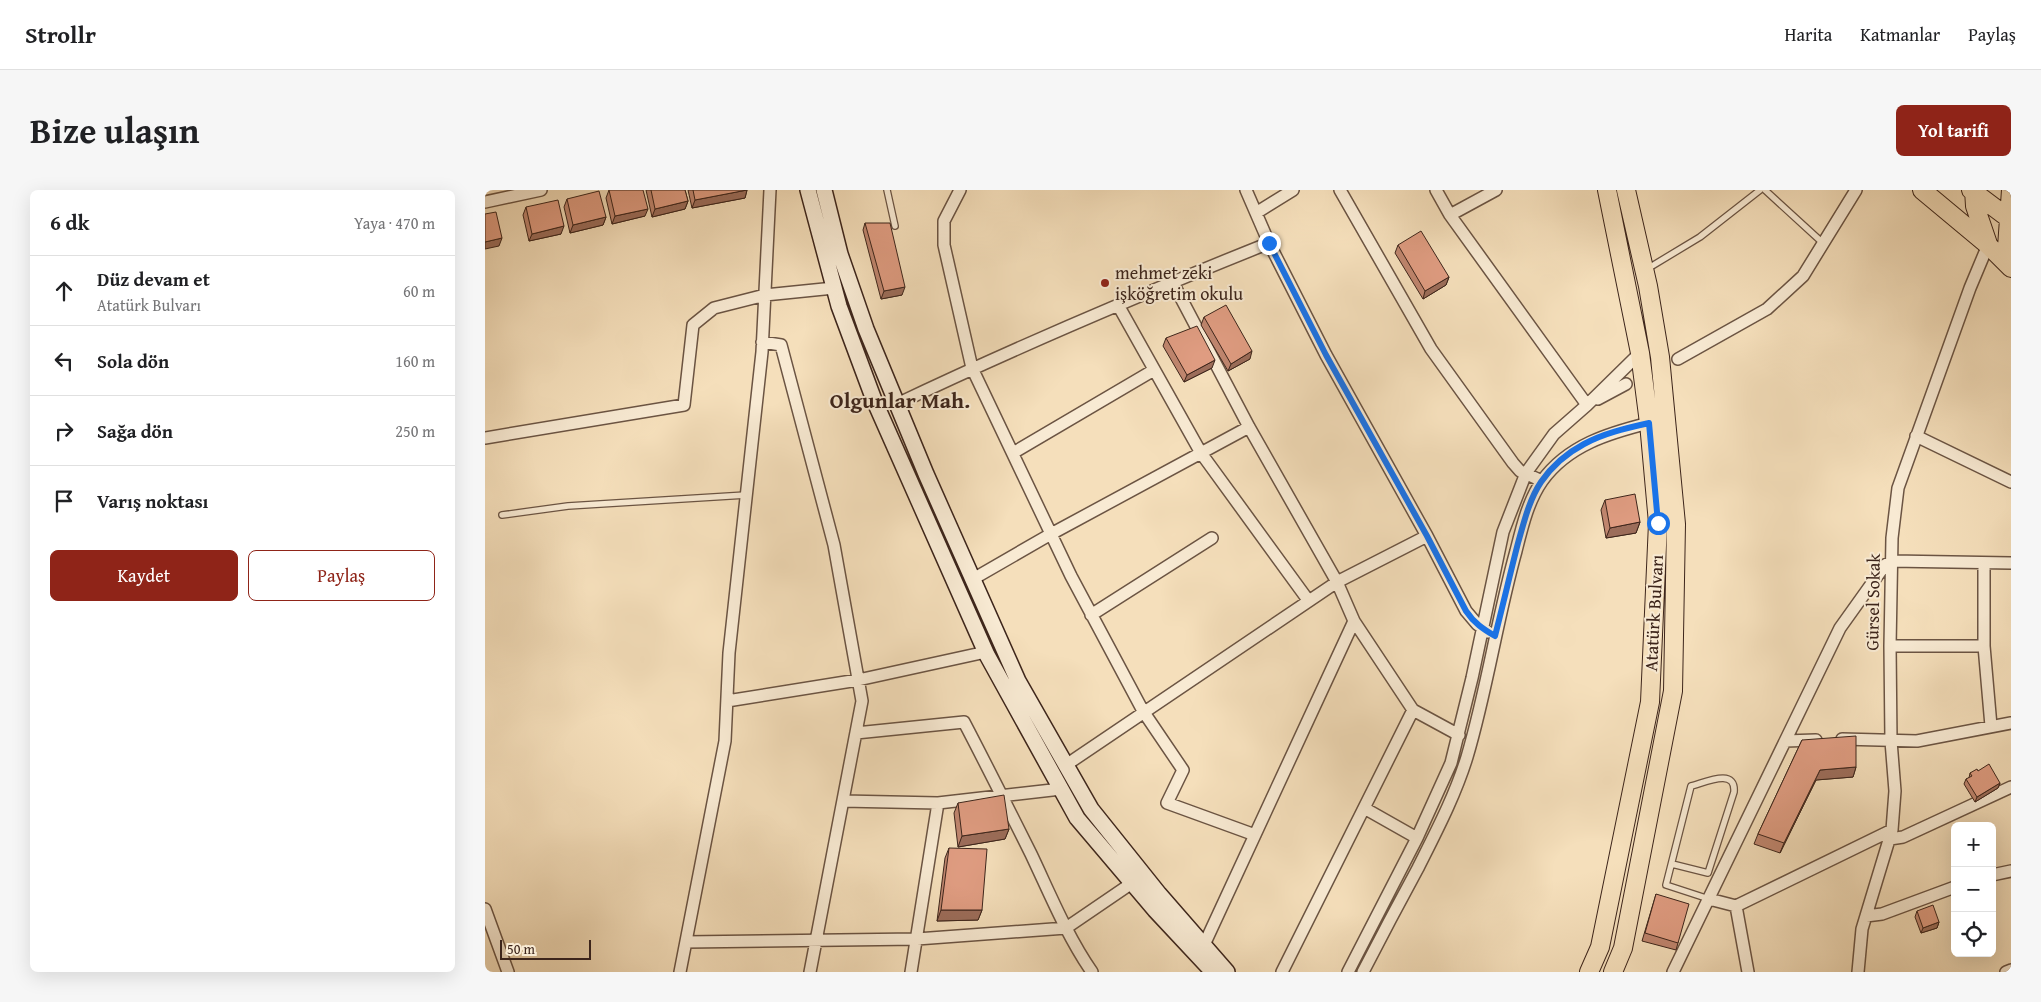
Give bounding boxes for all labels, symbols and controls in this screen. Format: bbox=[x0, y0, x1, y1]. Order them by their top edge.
text: Strollr bbox=[25, 17, 96, 52]
text: Harita bbox=[1785, 21, 1832, 48]
text: Katmanlar bbox=[1860, 21, 1940, 48]
text: Paylaş bbox=[1968, 21, 2016, 48]
text: Bize ulaşın bbox=[30, 105, 200, 156]
button: Yol tarifi bbox=[1896, 105, 2011, 156]
text: 6 dk bbox=[50, 207, 90, 238]
text: Yaya · 470 m bbox=[354, 211, 435, 235]
route end bbox=[1258, 232, 1281, 255]
place label: mehmet zeki işköğretim okulu bbox=[1115, 259, 1243, 307]
text: Düz devam et bbox=[97, 265, 210, 293]
icon: ahead bbox=[50, 277, 78, 305]
marker: mehmet zeki işköğretim okulu bbox=[1099, 277, 1111, 289]
text: 60 m bbox=[403, 279, 435, 303]
text: Atatürk Bulvarı bbox=[97, 293, 201, 317]
icon: left bbox=[50, 347, 78, 375]
text: Sola dön bbox=[97, 347, 169, 375]
text: 160 m bbox=[395, 349, 435, 373]
district label: Olgunlar Mah. bbox=[830, 384, 970, 416]
icon: right bbox=[50, 417, 78, 445]
text: Sağa dön bbox=[97, 417, 173, 445]
text: 250 m bbox=[395, 419, 435, 443]
icon: arrive bbox=[50, 487, 78, 515]
text: Varış noktası bbox=[97, 487, 208, 515]
route start bbox=[1647, 512, 1670, 535]
button: Kaydet bbox=[50, 550, 238, 601]
button: Paylaş bbox=[248, 550, 435, 601]
street label: Gürsel Sokak bbox=[1858, 552, 1887, 651]
street label: Atatürk Bulvarı bbox=[1637, 554, 1670, 672]
map controls bbox=[1951, 822, 1996, 957]
button: + bbox=[1951, 822, 1996, 867]
button: − bbox=[1951, 867, 1996, 912]
button: locate bbox=[1951, 912, 1996, 957]
scale bar bbox=[500, 937, 591, 960]
text: 50 m bbox=[507, 939, 535, 959]

